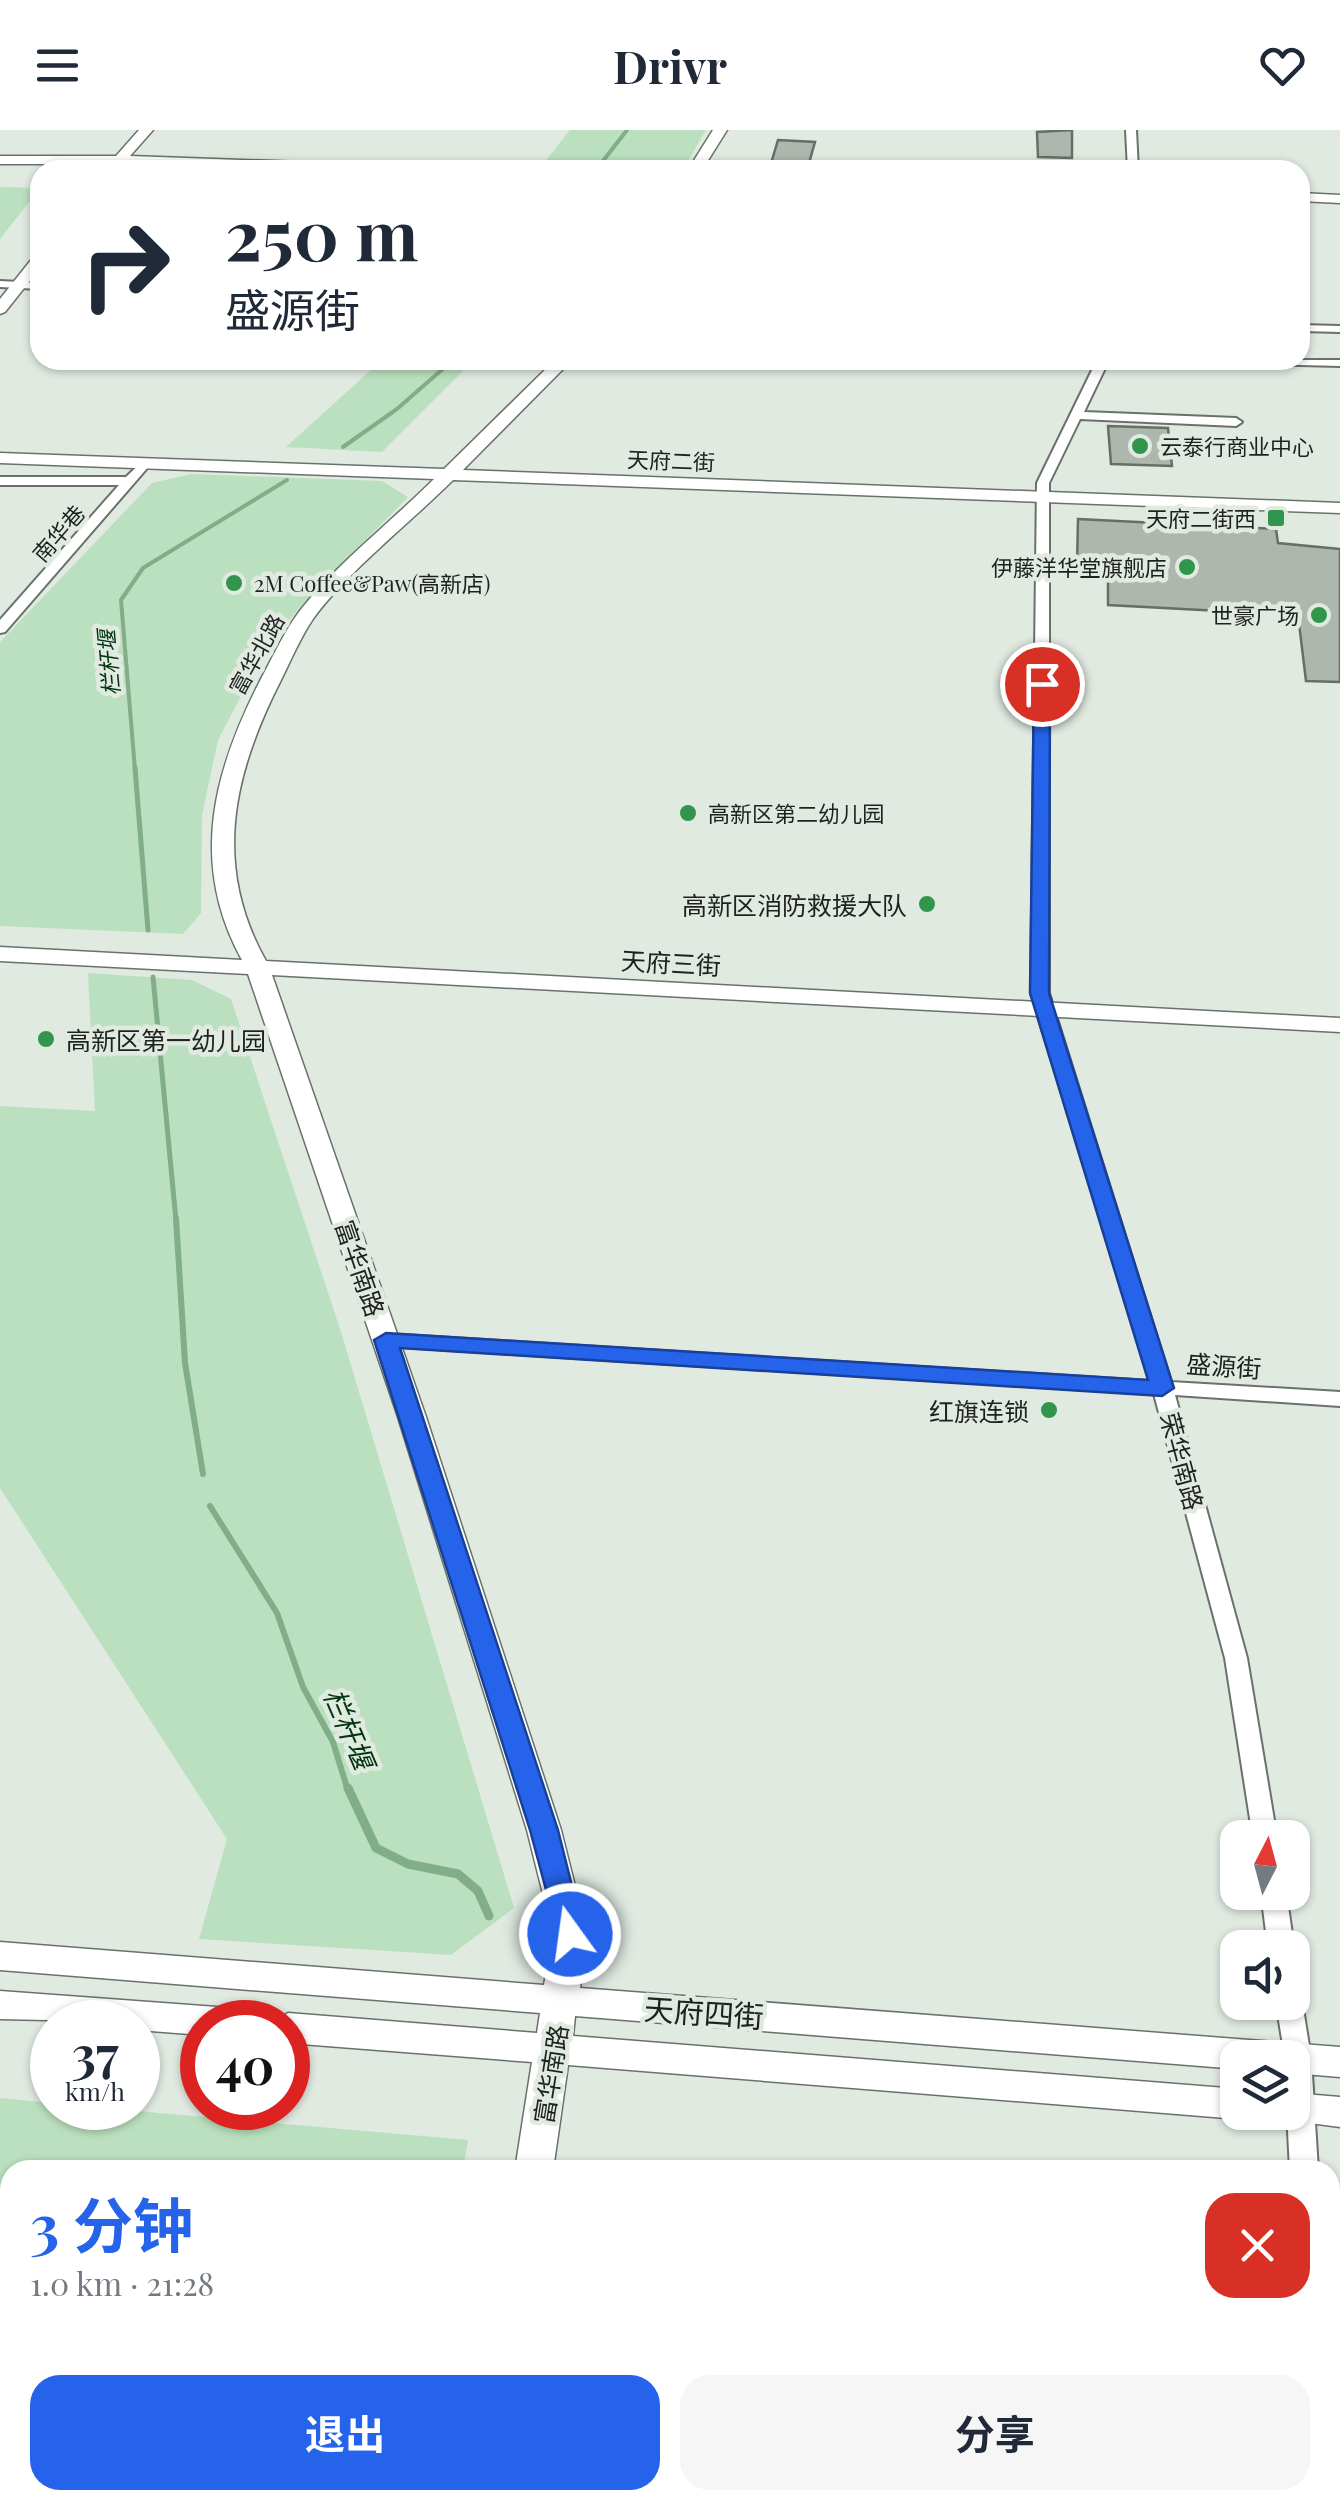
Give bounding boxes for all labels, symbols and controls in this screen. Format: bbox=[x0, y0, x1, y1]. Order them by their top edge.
text: Drivr bbox=[613, 35, 727, 95]
icon: menu bbox=[30, 38, 85, 93]
icon: heart bbox=[1255, 38, 1310, 93]
text: 250 m bbox=[225, 185, 419, 279]
icon: right bbox=[60, 200, 190, 330]
text: 盛源街 bbox=[225, 278, 360, 338]
place label: 云泰行商业中心 bbox=[1160, 431, 1314, 461]
marker: 云泰行商业中心 bbox=[1129, 435, 1151, 457]
street label: 天府二街 bbox=[626, 443, 716, 477]
street label: 南华巷 bbox=[25, 498, 91, 568]
place label: 天府二街西 bbox=[1146, 503, 1256, 533]
marker: 天府二街西 bbox=[1265, 507, 1287, 529]
place label: 伊藤洋华堂旗舰店 bbox=[991, 552, 1167, 582]
marker: 伊藤洋华堂旗舰店 bbox=[1176, 556, 1198, 578]
place label: 2M Coffee&Paw(高新店) bbox=[254, 568, 490, 598]
marker: 2M Coffee&Paw(高新店) bbox=[223, 572, 245, 594]
place label: 世豪广场 bbox=[1211, 600, 1299, 630]
marker: 世豪广场 bbox=[1308, 604, 1330, 626]
street label: 富华北路 bbox=[222, 608, 290, 700]
water label: 栏杆堰 bbox=[90, 625, 126, 697]
pin bbox=[1000, 642, 1085, 727]
icon: arrive bbox=[1015, 657, 1070, 712]
place label: 高新区第二幼儿园 bbox=[708, 798, 884, 828]
marker: 高新区第二幼儿园 bbox=[677, 802, 699, 824]
place label: 高新区消防救援大队 bbox=[682, 888, 907, 921]
marker: 高新区消防救援大队 bbox=[916, 893, 938, 915]
street label: 天府三街 bbox=[620, 943, 722, 981]
place label: 高新区第一幼儿园 bbox=[66, 1023, 266, 1056]
marker: 高新区第一幼儿园 bbox=[35, 1028, 57, 1050]
street label: 富华南路 bbox=[329, 1215, 393, 1321]
street label: 盛源街 bbox=[1185, 1346, 1263, 1384]
place label: 红旗连锁 bbox=[929, 1394, 1029, 1427]
marker: 红旗连锁 bbox=[1038, 1399, 1060, 1421]
street label: 荣华南路 bbox=[1154, 1408, 1212, 1514]
water label: 栏杆堰 bbox=[317, 1682, 385, 1778]
north arrow bbox=[1220, 1820, 1310, 1910]
map controls bbox=[1220, 1820, 1310, 2130]
position arrow bbox=[518, 1882, 622, 1986]
button: sound bbox=[1220, 1930, 1310, 2020]
street label: 天府四街 bbox=[643, 1988, 765, 2036]
speed limit sign: 40 bbox=[180, 2000, 310, 2130]
text: 37 bbox=[71, 2019, 119, 2086]
street label: 富华南路 bbox=[526, 2022, 574, 2126]
button: layers bbox=[1220, 2040, 1310, 2130]
text: km/h bbox=[65, 2074, 125, 2107]
text: 3 分钟 bbox=[30, 2183, 193, 2263]
button: close bbox=[1205, 2193, 1310, 2298]
text: 1.0 km · 21:28 bbox=[30, 2261, 214, 2304]
button: 退出 bbox=[30, 2375, 660, 2490]
button: 分享 bbox=[680, 2375, 1310, 2490]

